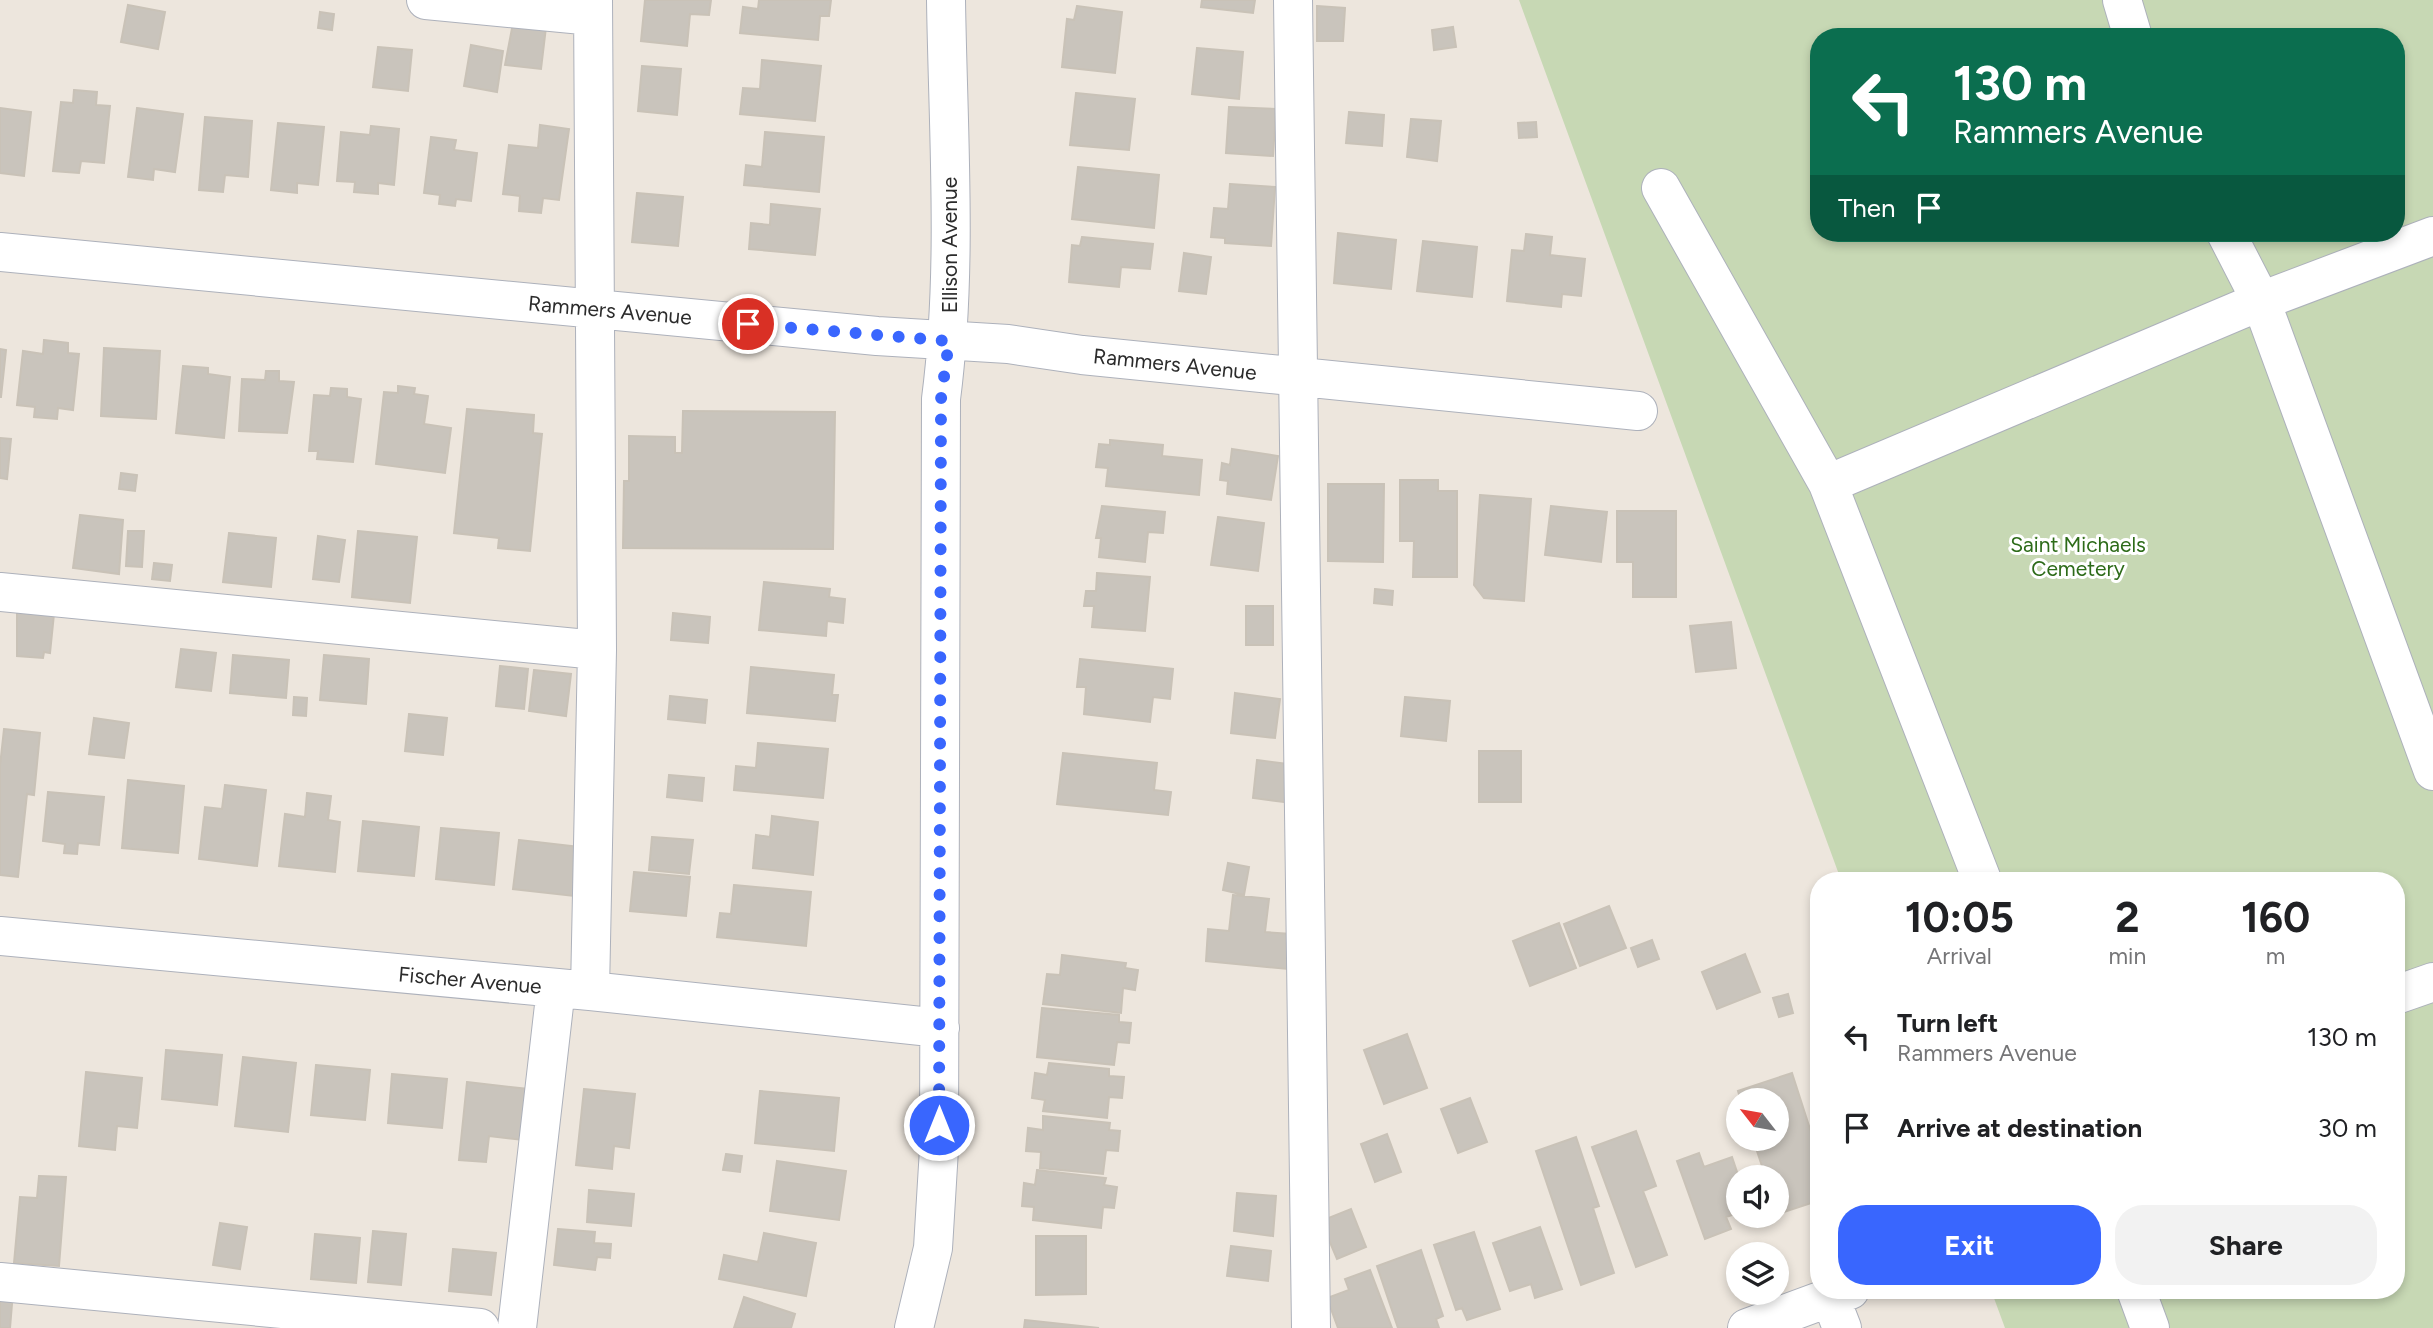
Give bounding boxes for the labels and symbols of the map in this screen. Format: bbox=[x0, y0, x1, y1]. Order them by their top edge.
street label: Ellison Avenue bbox=[937, 177, 962, 313]
street label: Rammers Avenue bbox=[527, 290, 693, 330]
pin bbox=[718, 294, 778, 354]
street label: Rammers Avenue bbox=[1092, 343, 1258, 385]
park label: Saint Michaels Cemetery bbox=[2010, 532, 2146, 581]
street label: Fischer Avenue bbox=[397, 961, 543, 999]
position arrow bbox=[902, 1088, 976, 1162]
north arrow bbox=[1726, 1088, 1788, 1152]

